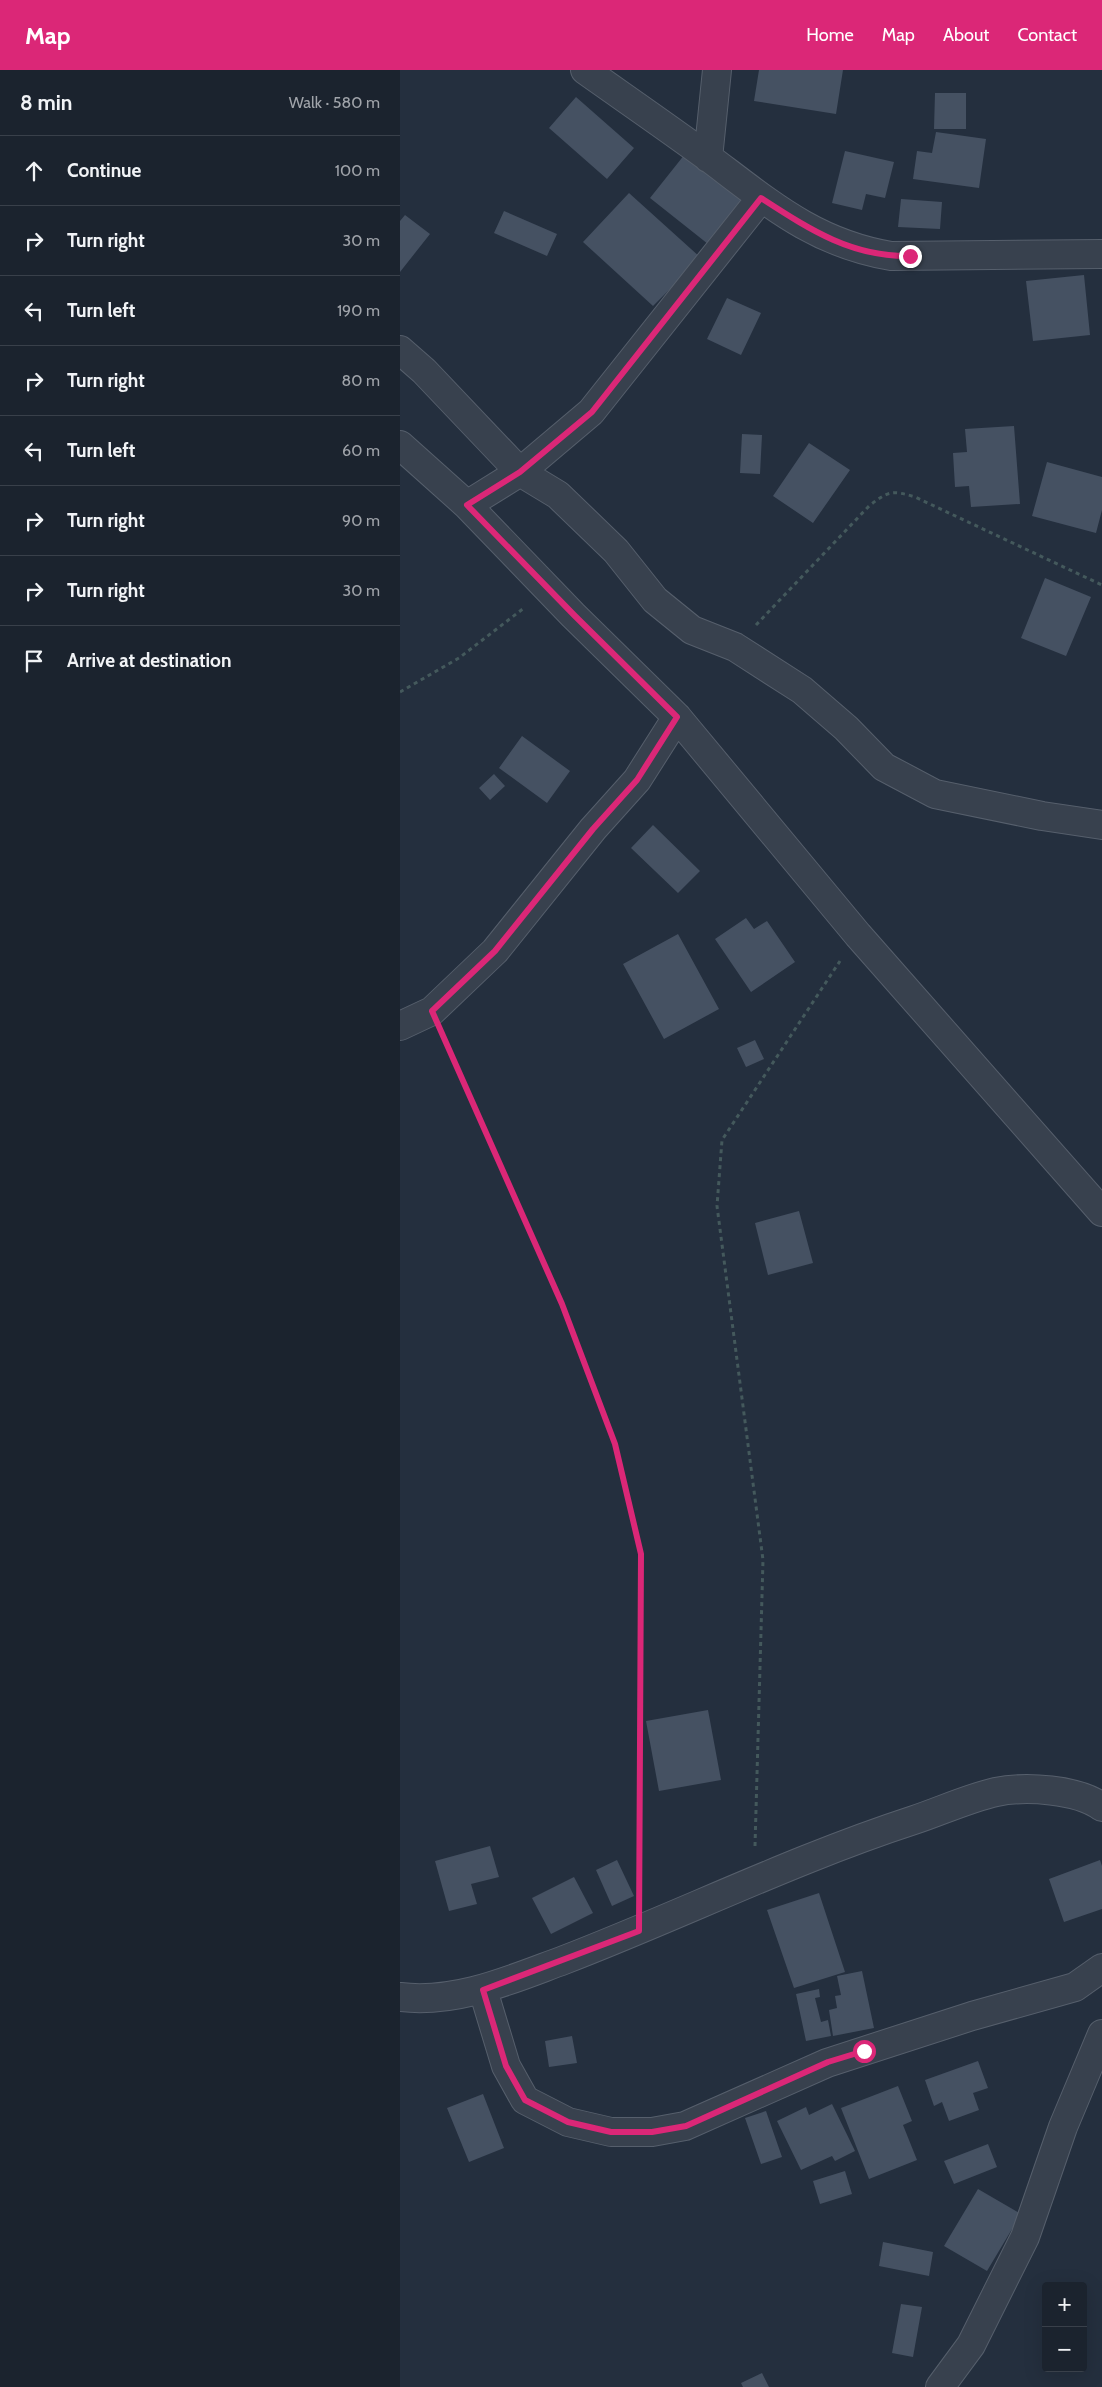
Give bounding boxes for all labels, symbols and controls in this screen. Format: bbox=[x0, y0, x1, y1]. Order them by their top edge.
text: Map bbox=[25, 21, 71, 50]
text: Home bbox=[806, 24, 854, 46]
text: Map bbox=[882, 24, 915, 46]
text: About bbox=[943, 24, 989, 46]
text: Contact bbox=[1017, 24, 1077, 46]
text: 8 min bbox=[20, 90, 72, 115]
text: Walk · 580 m bbox=[289, 93, 380, 112]
icon: ahead bbox=[20, 157, 48, 185]
text: Continue bbox=[67, 159, 141, 182]
text: 100 m bbox=[335, 161, 380, 180]
icon: right bbox=[20, 227, 48, 255]
text: Turn right bbox=[67, 229, 145, 252]
text: 30 m bbox=[343, 231, 380, 250]
route end bbox=[899, 245, 922, 268]
icon: left bbox=[20, 297, 48, 325]
text: Turn left bbox=[67, 299, 135, 322]
text: 190 m bbox=[337, 301, 380, 320]
icon: right bbox=[20, 367, 48, 395]
text: Turn right bbox=[67, 369, 145, 392]
text: 80 m bbox=[342, 371, 380, 390]
icon: left bbox=[20, 437, 48, 465]
text: Turn left bbox=[67, 439, 135, 462]
text: 60 m bbox=[342, 441, 380, 460]
icon: right bbox=[20, 507, 48, 535]
text: Turn right bbox=[67, 509, 145, 532]
text: 90 m bbox=[342, 511, 380, 530]
icon: right bbox=[20, 577, 48, 605]
text: Turn right bbox=[67, 579, 145, 602]
text: 30 m bbox=[343, 581, 380, 600]
icon: arrive bbox=[20, 647, 48, 675]
text: Arrive at destination bbox=[67, 649, 231, 672]
route start bbox=[853, 2040, 876, 2063]
map controls bbox=[1042, 2282, 1087, 2372]
button: + bbox=[1042, 2282, 1087, 2327]
button: − bbox=[1042, 2327, 1087, 2372]

